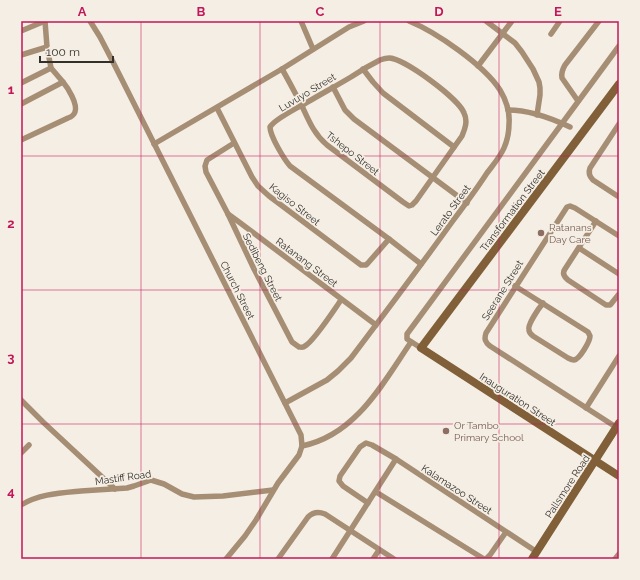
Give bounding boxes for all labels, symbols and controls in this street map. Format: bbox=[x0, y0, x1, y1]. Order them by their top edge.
text: A bbox=[78, 4, 87, 19]
text: B bbox=[197, 4, 206, 19]
text: C bbox=[316, 4, 325, 19]
text: D bbox=[434, 4, 444, 19]
text: E bbox=[554, 4, 562, 19]
scale bar bbox=[40, 38, 113, 64]
text: 100 m bbox=[46, 45, 80, 59]
street label: Luvuyo Street bbox=[277, 71, 338, 114]
text: 1 bbox=[8, 82, 15, 97]
street label: Tshepo Street bbox=[324, 129, 382, 178]
street label: Transformation Street bbox=[478, 167, 547, 253]
street label: Kagiso Street bbox=[267, 181, 323, 228]
street label: Lerato Street bbox=[428, 182, 473, 238]
text: 2 bbox=[7, 216, 15, 231]
place label: Ratanans Day Care bbox=[549, 222, 592, 245]
marker: Ratanans Day Care bbox=[536, 228, 546, 238]
street label: Sedibeng Street bbox=[241, 231, 285, 304]
street label: Ratanang Street bbox=[274, 236, 340, 290]
street label: Seerane Street bbox=[480, 258, 526, 322]
street label: Church Street bbox=[218, 259, 257, 322]
text: 3 bbox=[7, 350, 15, 365]
street label: Inauguration Street bbox=[478, 371, 558, 428]
place label: Or Tambo Primary School bbox=[454, 420, 524, 443]
marker: Or Tambo Primary School bbox=[441, 426, 451, 436]
street label: Pallsmore Road bbox=[543, 453, 592, 520]
street label: Kalamazoo Street bbox=[419, 463, 495, 517]
street label: Mastiff Road bbox=[94, 468, 152, 487]
text: 4 bbox=[7, 484, 15, 499]

